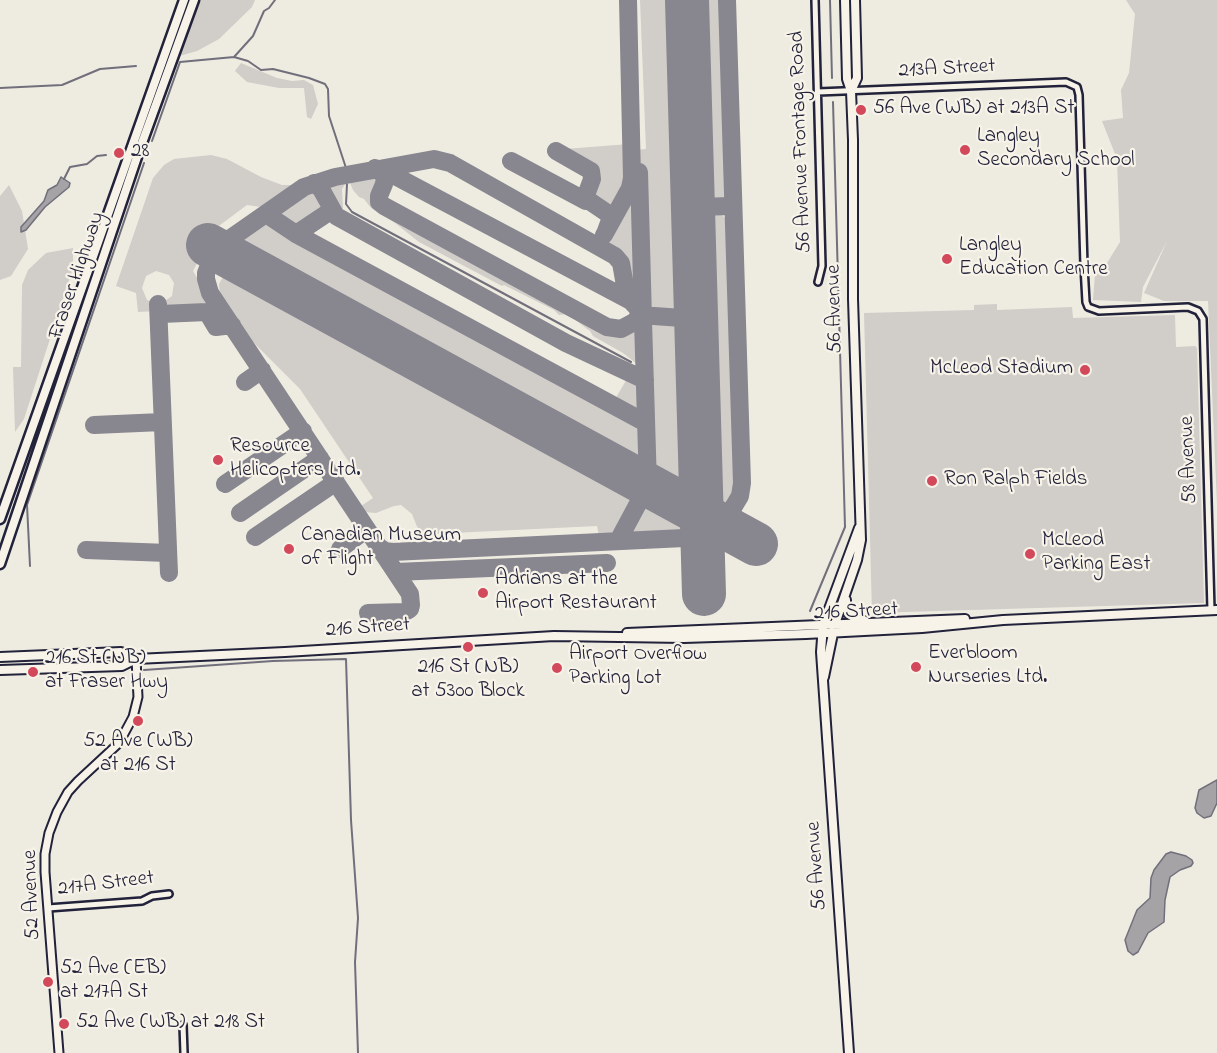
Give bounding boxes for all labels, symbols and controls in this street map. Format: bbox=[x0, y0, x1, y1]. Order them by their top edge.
street label: 56 Avenue Frontage Road bbox=[786, 30, 818, 254]
street label: 213A Street bbox=[898, 55, 996, 85]
place label: 56 Ave (WB) at 213A St bbox=[873, 97, 1075, 123]
marker: 56 Ave (WB) at 213A St bbox=[854, 103, 868, 117]
place label: Langley Secondary School bbox=[977, 125, 1135, 175]
place label: 28 bbox=[131, 140, 149, 166]
marker: Langley Secondary School bbox=[958, 143, 972, 157]
marker: 28 bbox=[112, 146, 126, 160]
street label: Fraser Highway bbox=[44, 209, 112, 343]
place label: Langley Education Centre bbox=[959, 234, 1108, 284]
marker: Langley Education Centre bbox=[940, 252, 954, 266]
street label: 56 Avenue bbox=[823, 264, 849, 354]
place label: McLeod Stadium bbox=[930, 357, 1073, 383]
marker: McLeod Stadium bbox=[1078, 363, 1092, 377]
street label: 58 Avenue bbox=[1176, 416, 1204, 504]
place label: Resource Helicopters Ltd. bbox=[230, 435, 360, 485]
marker: Resource Helicopters Ltd. bbox=[211, 453, 225, 467]
place label: Ron Ralph Fields bbox=[944, 468, 1087, 494]
marker: Ron Ralph Fields bbox=[925, 474, 939, 488]
place label: Canadian Museum of Flight bbox=[301, 524, 461, 574]
place label: McLeod Parking East bbox=[1042, 529, 1151, 579]
marker: Canadian Museum of Flight bbox=[282, 542, 296, 556]
marker: McLeod Parking East bbox=[1023, 547, 1037, 561]
place label: Adrians at the Airport Restaurant bbox=[495, 568, 657, 618]
marker: Adrians at the Airport Restaurant bbox=[476, 586, 490, 600]
street label: 216 Street bbox=[813, 598, 899, 628]
street label: 216 Street bbox=[325, 613, 411, 645]
marker: 216 St (NB) at 5300 Block bbox=[461, 640, 475, 654]
place label: Everbloom Nurseries Ltd. bbox=[928, 642, 1047, 692]
place label: Airport Overflow Parking Lot bbox=[569, 643, 707, 693]
place label: 216 St (NB) at Fraser Hwy bbox=[45, 647, 168, 697]
place label: 216 St (NB) at 5300 Block bbox=[411, 656, 525, 706]
marker: Everbloom Nurseries Ltd. bbox=[909, 660, 923, 674]
marker: Airport Overflow Parking Lot bbox=[550, 661, 564, 675]
marker: 216 St (NB) at Fraser Hwy bbox=[26, 665, 40, 679]
marker: 52 Ave (WB) at 216 St bbox=[131, 714, 145, 728]
place label: 52 Ave (WB) at 216 St bbox=[83, 730, 193, 780]
street label: 56 Avenue bbox=[802, 821, 834, 911]
street label: 52 Avenue bbox=[19, 849, 47, 941]
street label: 217A Street bbox=[56, 867, 156, 903]
place label: 52 Ave (EB) at 217A St bbox=[60, 957, 166, 1007]
marker: 52 Ave (EB) at 217A St bbox=[41, 975, 55, 989]
place label: 52 Ave (WB) at 218 St bbox=[76, 1011, 265, 1037]
marker: 52 Ave (WB) at 218 St bbox=[57, 1017, 71, 1031]

